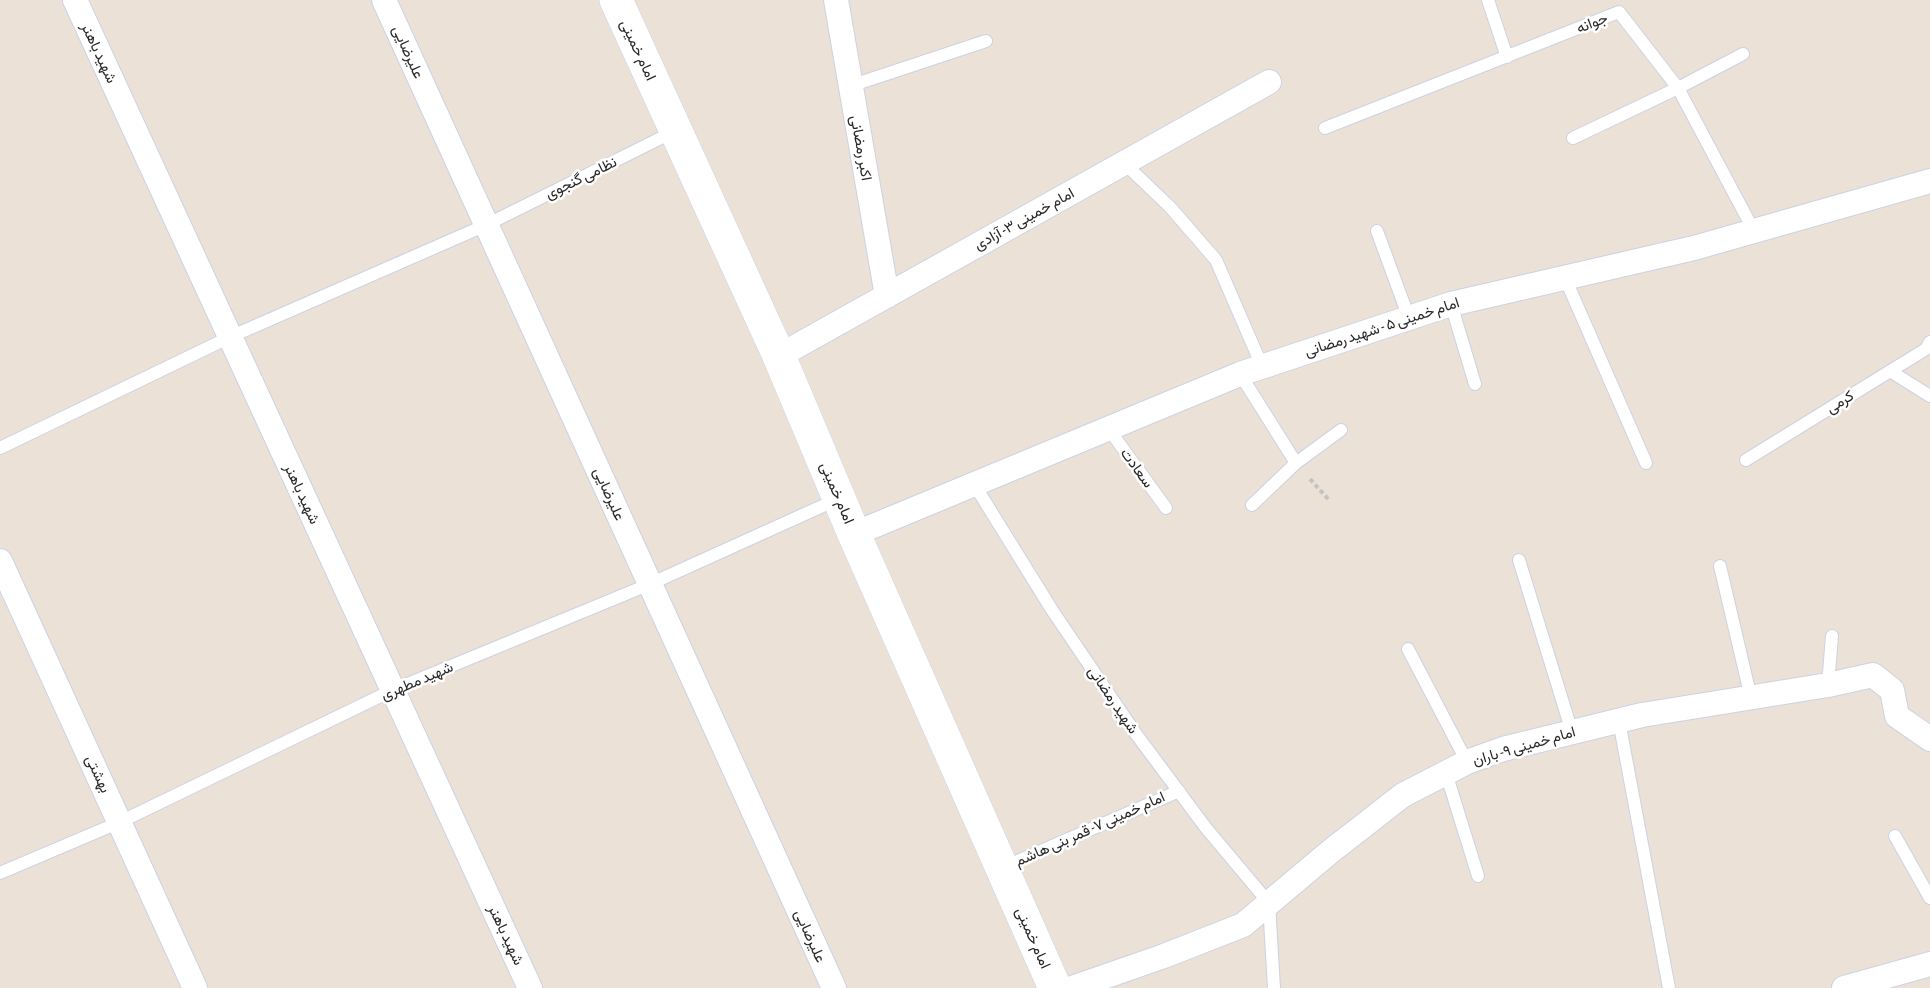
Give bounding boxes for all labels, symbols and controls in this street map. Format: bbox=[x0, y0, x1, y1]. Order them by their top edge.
street label: جوانه bbox=[1574, 9, 1610, 37]
street label: امام خمینی bbox=[616, 17, 660, 83]
street label: شهید باهنر bbox=[77, 20, 121, 86]
street label: علیرضایی bbox=[388, 23, 428, 81]
street label: اکبر رمضانی bbox=[846, 114, 876, 182]
street label: نظامی گنجوی bbox=[542, 153, 620, 203]
street label: امام خمینی ۳- آزادی bbox=[971, 184, 1077, 254]
street label: امام خمینی ۵ - شهید رمضانی bbox=[1302, 293, 1462, 361]
street label: کرمی bbox=[1823, 387, 1857, 417]
street label: سعادت bbox=[1117, 445, 1157, 491]
street label: امام خمینی bbox=[816, 459, 858, 527]
street label: شهید باهنر bbox=[280, 461, 324, 527]
street label: علیرضایی bbox=[589, 465, 629, 523]
street label: شهید مطهری bbox=[378, 658, 456, 704]
street label: شهید رمضانی bbox=[1084, 663, 1142, 737]
street label: امام خمینی ۹- باران bbox=[1470, 723, 1578, 769]
street label: بهشتی bbox=[81, 752, 115, 796]
street label: امام خمینی ۷- قمر بنی هاشم bbox=[1012, 788, 1168, 870]
street label: شهید باهنر bbox=[484, 902, 528, 968]
street label: امام خمینی bbox=[1012, 905, 1054, 971]
street label: علیرضایی bbox=[790, 907, 830, 965]

